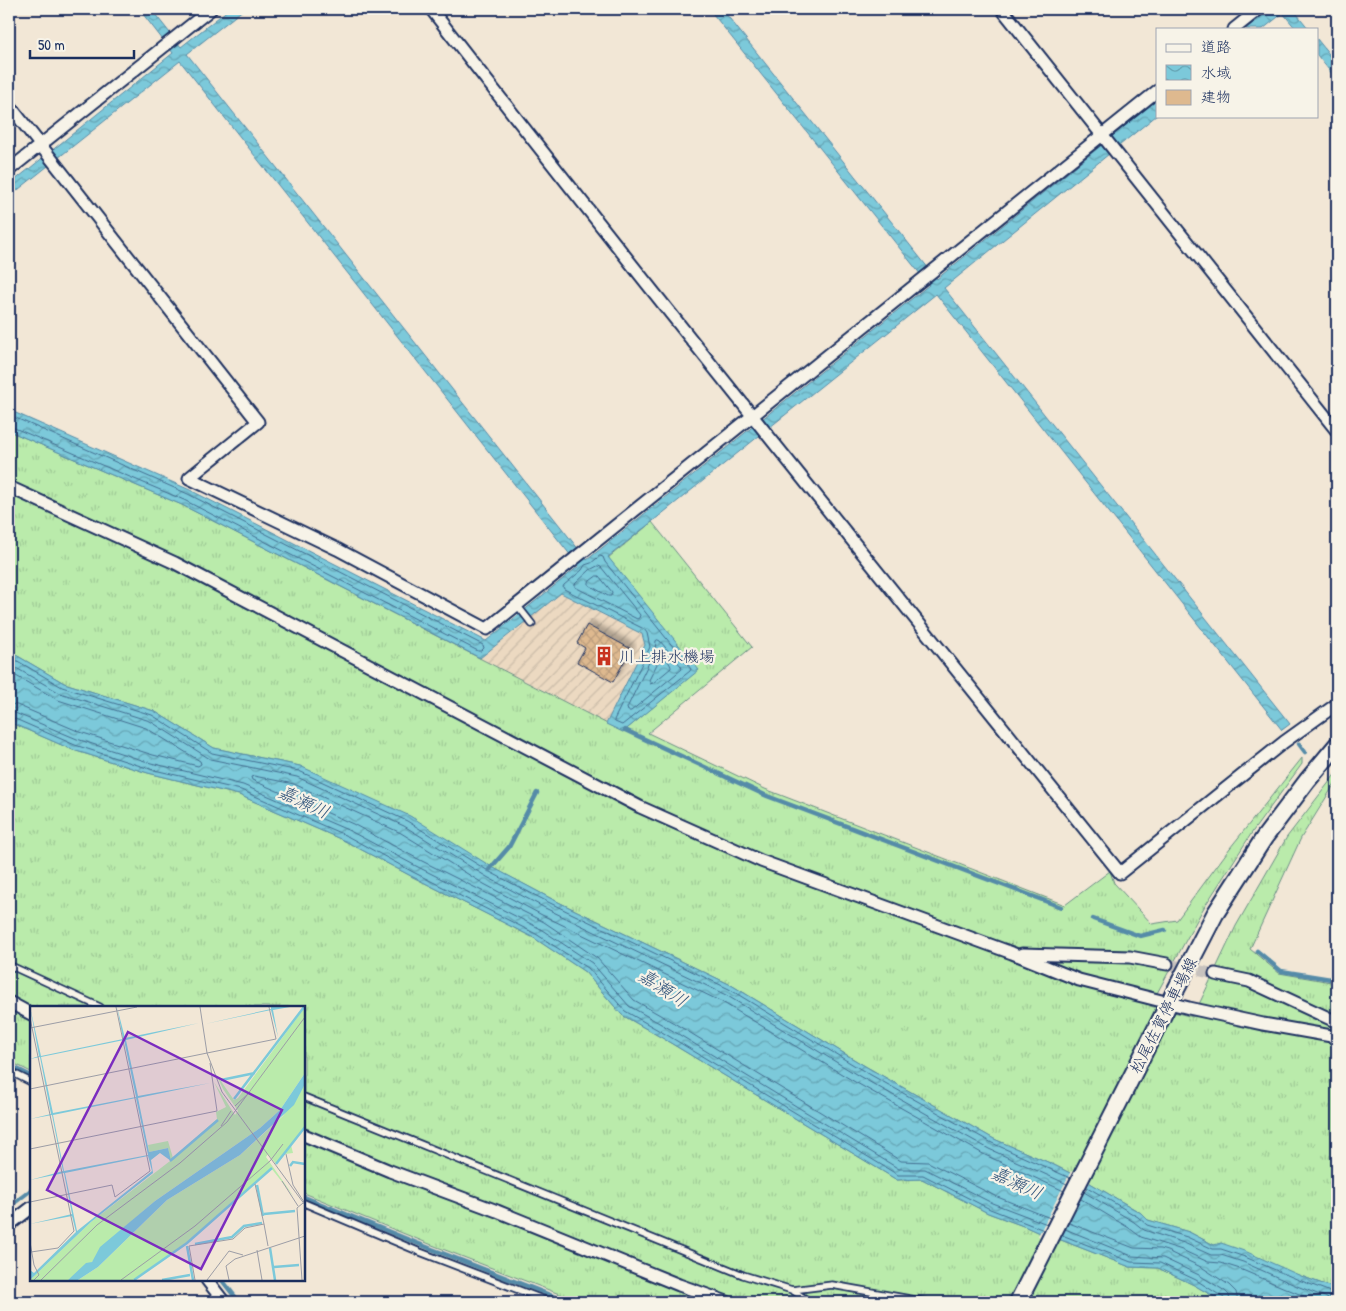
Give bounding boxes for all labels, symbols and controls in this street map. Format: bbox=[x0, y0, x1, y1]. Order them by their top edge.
scale bar bbox=[30, 28, 134, 60]
legend bbox=[1156, 28, 1318, 118]
text: 50 m bbox=[38, 34, 65, 55]
text: 道路 bbox=[1201, 36, 1231, 57]
text: 水域 bbox=[1201, 62, 1231, 83]
text: 建物 bbox=[1201, 86, 1231, 107]
building icon: 川上排水機場 bbox=[593, 645, 615, 667]
place label: 川上排水機場 bbox=[619, 645, 715, 667]
water label: 嘉瀬川 bbox=[274, 779, 334, 824]
street label: 松尾佐賀停車場線 bbox=[1124, 953, 1202, 1077]
water label: 嘉瀬川 bbox=[634, 962, 693, 1013]
inset map bbox=[30, 1006, 305, 1281]
water label: 嘉瀬川 bbox=[987, 1160, 1047, 1205]

